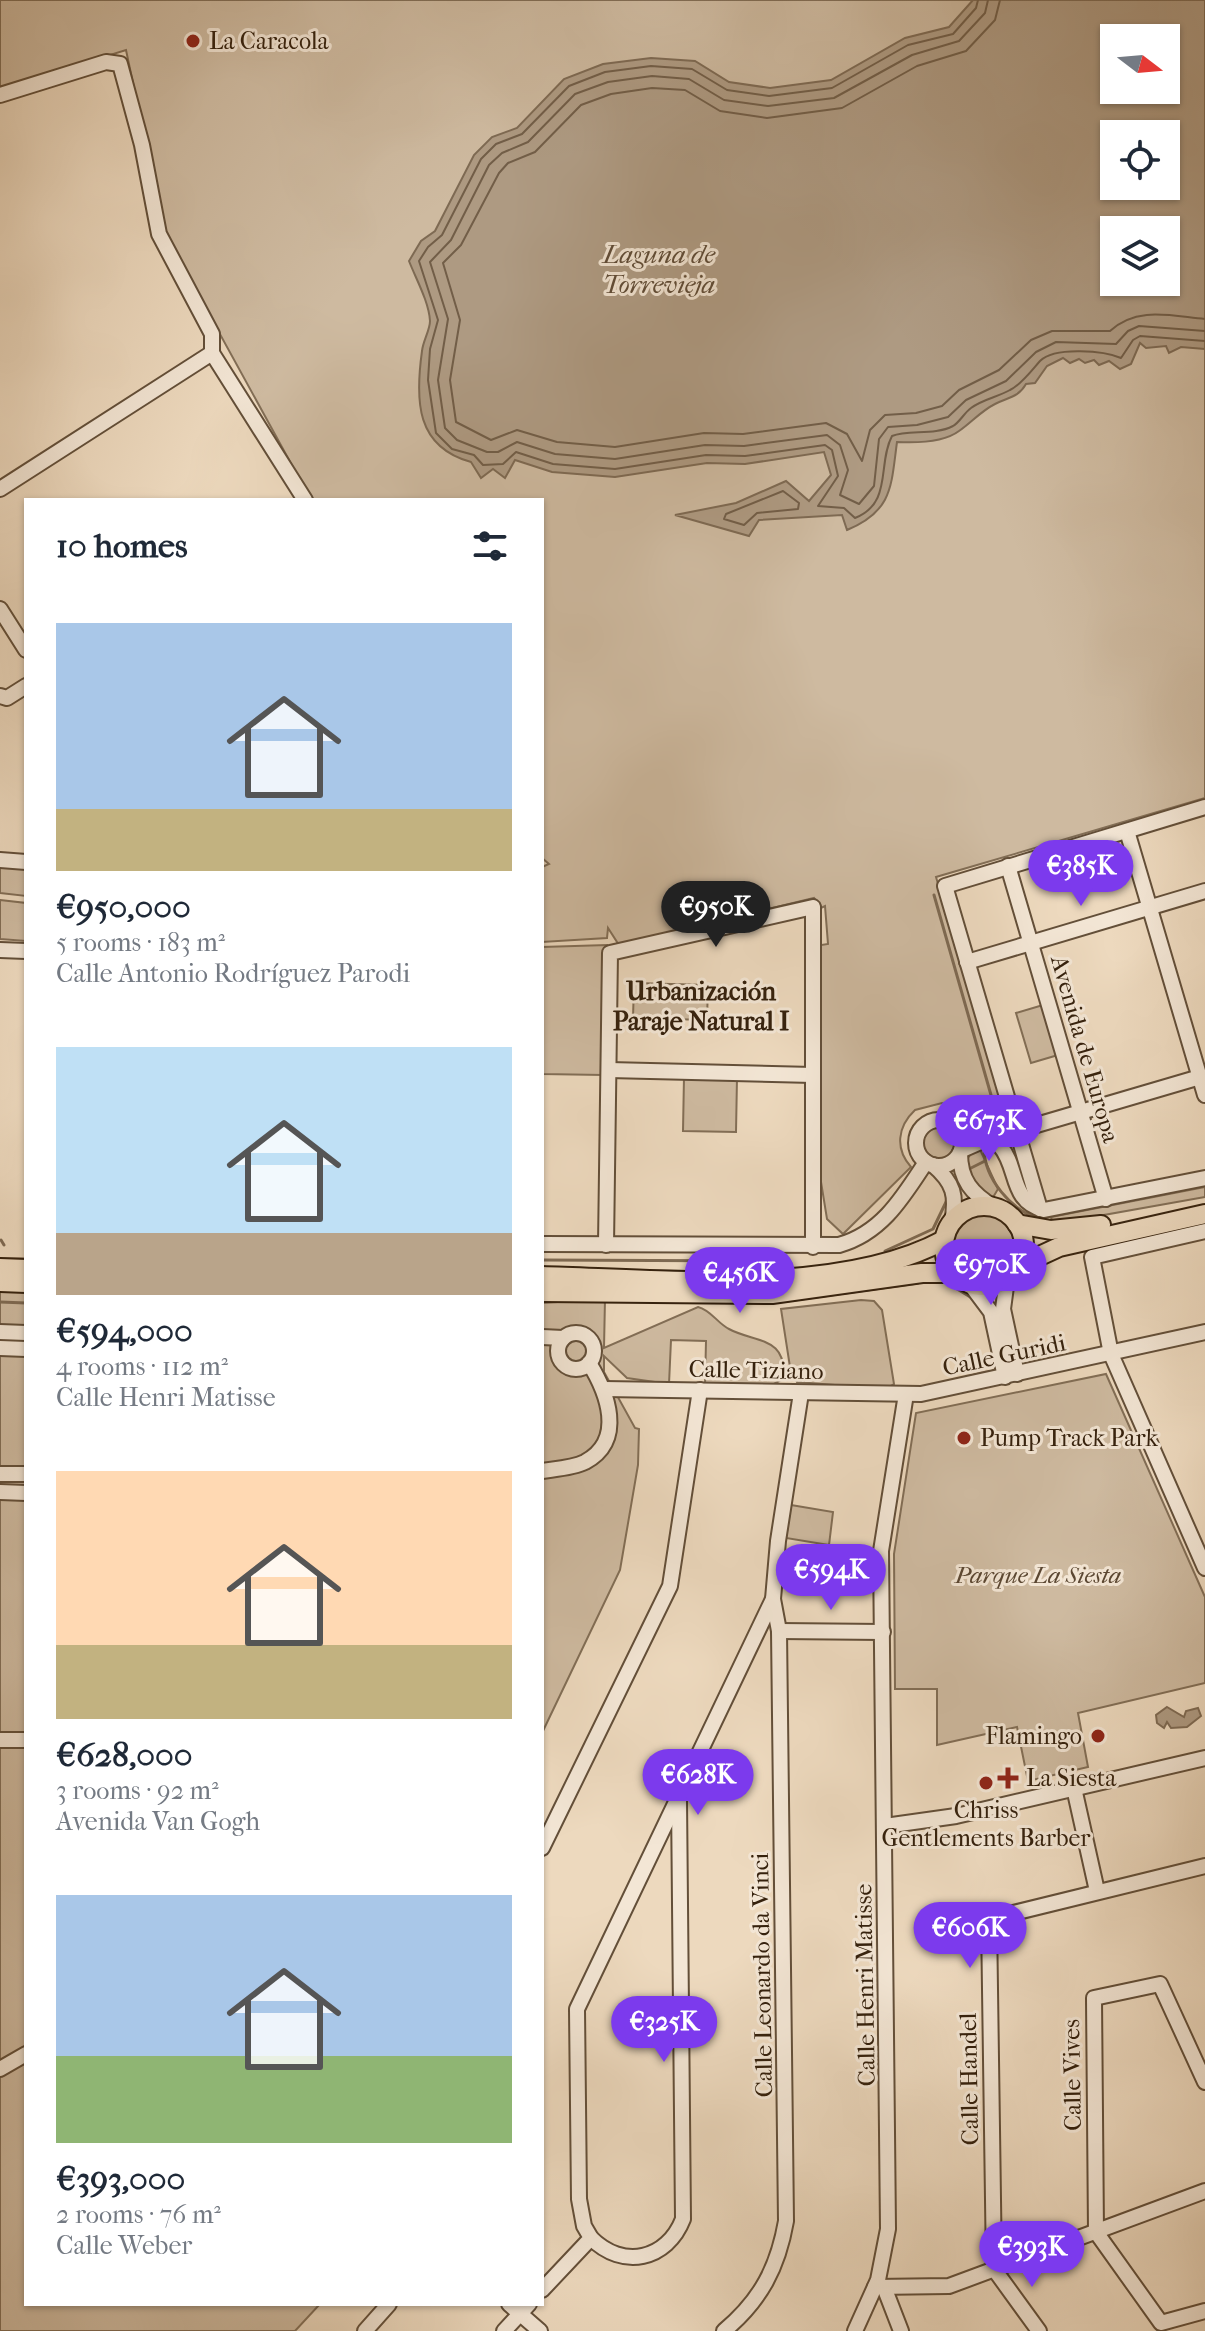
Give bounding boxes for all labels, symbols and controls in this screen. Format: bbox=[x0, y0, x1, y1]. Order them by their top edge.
north arrow bbox=[1100, 24, 1180, 104]
map controls bbox=[1100, 24, 1180, 296]
place label: La Caracola bbox=[209, 27, 330, 55]
marker: La Caracola bbox=[184, 32, 202, 50]
button: locate bbox=[1100, 120, 1180, 200]
button: layers bbox=[1100, 216, 1180, 296]
water label: Laguna de Torrevieja bbox=[601, 239, 716, 300]
icon: filters bbox=[468, 524, 512, 568]
text: 10 homes bbox=[56, 526, 187, 566]
icon: home bbox=[212, 675, 356, 819]
pin: €385K bbox=[1025, 840, 1137, 908]
text: €385K bbox=[1046, 850, 1116, 881]
pin: €950K bbox=[660, 881, 772, 949]
text: €950,000 bbox=[56, 887, 191, 927]
text: €950K bbox=[679, 891, 753, 922]
text: 5 rooms · 183 m² bbox=[56, 927, 225, 958]
street label: Avenida de Europa bbox=[1045, 951, 1125, 1147]
text: Calle Antonio Rodríguez Parodi bbox=[56, 958, 410, 989]
district label: Urbanización Paraje Natural I bbox=[613, 976, 789, 1037]
pin: €673K bbox=[933, 1095, 1045, 1163]
icon: home bbox=[212, 1099, 356, 1243]
text: €673K bbox=[953, 1105, 1025, 1136]
pin: €970K bbox=[935, 1239, 1047, 1307]
pin: €456K bbox=[684, 1247, 796, 1315]
text: €970K bbox=[954, 1249, 1028, 1280]
text: €456K bbox=[703, 1257, 777, 1288]
text: €594,000 bbox=[56, 1311, 193, 1351]
street label: Calle Guridi bbox=[940, 1328, 1068, 1382]
text: 4 rooms · 112 m² bbox=[56, 1351, 228, 1382]
street label: Calle Tiziano bbox=[688, 1355, 824, 1385]
text: Calle Henri Matisse bbox=[56, 1382, 276, 1413]
place label: Pump Track Park bbox=[980, 1424, 1158, 1452]
marker: Pump Track Park bbox=[955, 1429, 973, 1447]
icon: home bbox=[212, 1523, 356, 1667]
pin: €594K bbox=[775, 1544, 887, 1612]
text: €594K bbox=[794, 1554, 868, 1585]
park label: Parque La Siesta bbox=[954, 1561, 1121, 1589]
place label: Flamingo bbox=[985, 1722, 1082, 1750]
marker: Flamingo bbox=[1089, 1727, 1107, 1745]
text: €628,000 bbox=[56, 1735, 193, 1775]
pin: €628K bbox=[642, 1749, 754, 1817]
text: €628K bbox=[661, 1759, 735, 1790]
place label: La Siesta bbox=[1026, 1764, 1117, 1792]
marker: La Siesta bbox=[997, 1767, 1019, 1789]
marker: Chriss Gentlements Barber bbox=[977, 1774, 995, 1792]
text: 3 rooms · 92 m² bbox=[56, 1775, 219, 1806]
place label: Chriss Gentlements Barber bbox=[881, 1796, 1091, 1852]
text: Avenida Van Gogh bbox=[56, 1806, 260, 1837]
street label: Calle Leonardo da Vinci bbox=[746, 1852, 778, 2098]
street label: Calle Henri Matisse bbox=[849, 1883, 881, 2087]
pin: €606K bbox=[914, 1902, 1026, 1970]
text: €606K bbox=[932, 1912, 1008, 1943]
icon: home bbox=[212, 1947, 356, 2091]
pin: €325K bbox=[608, 1996, 720, 2064]
text: €325K bbox=[629, 2006, 699, 2037]
street label: Calle Handel bbox=[954, 2012, 984, 2146]
street label: Calle Vives bbox=[1057, 2019, 1087, 2131]
text: €393,000 bbox=[56, 2159, 185, 2199]
text: 2 rooms · 76 m² bbox=[56, 2199, 221, 2230]
pin: €393K bbox=[976, 2221, 1088, 2289]
text: Calle Weber bbox=[56, 2230, 192, 2261]
text: €393K bbox=[997, 2231, 1067, 2262]

